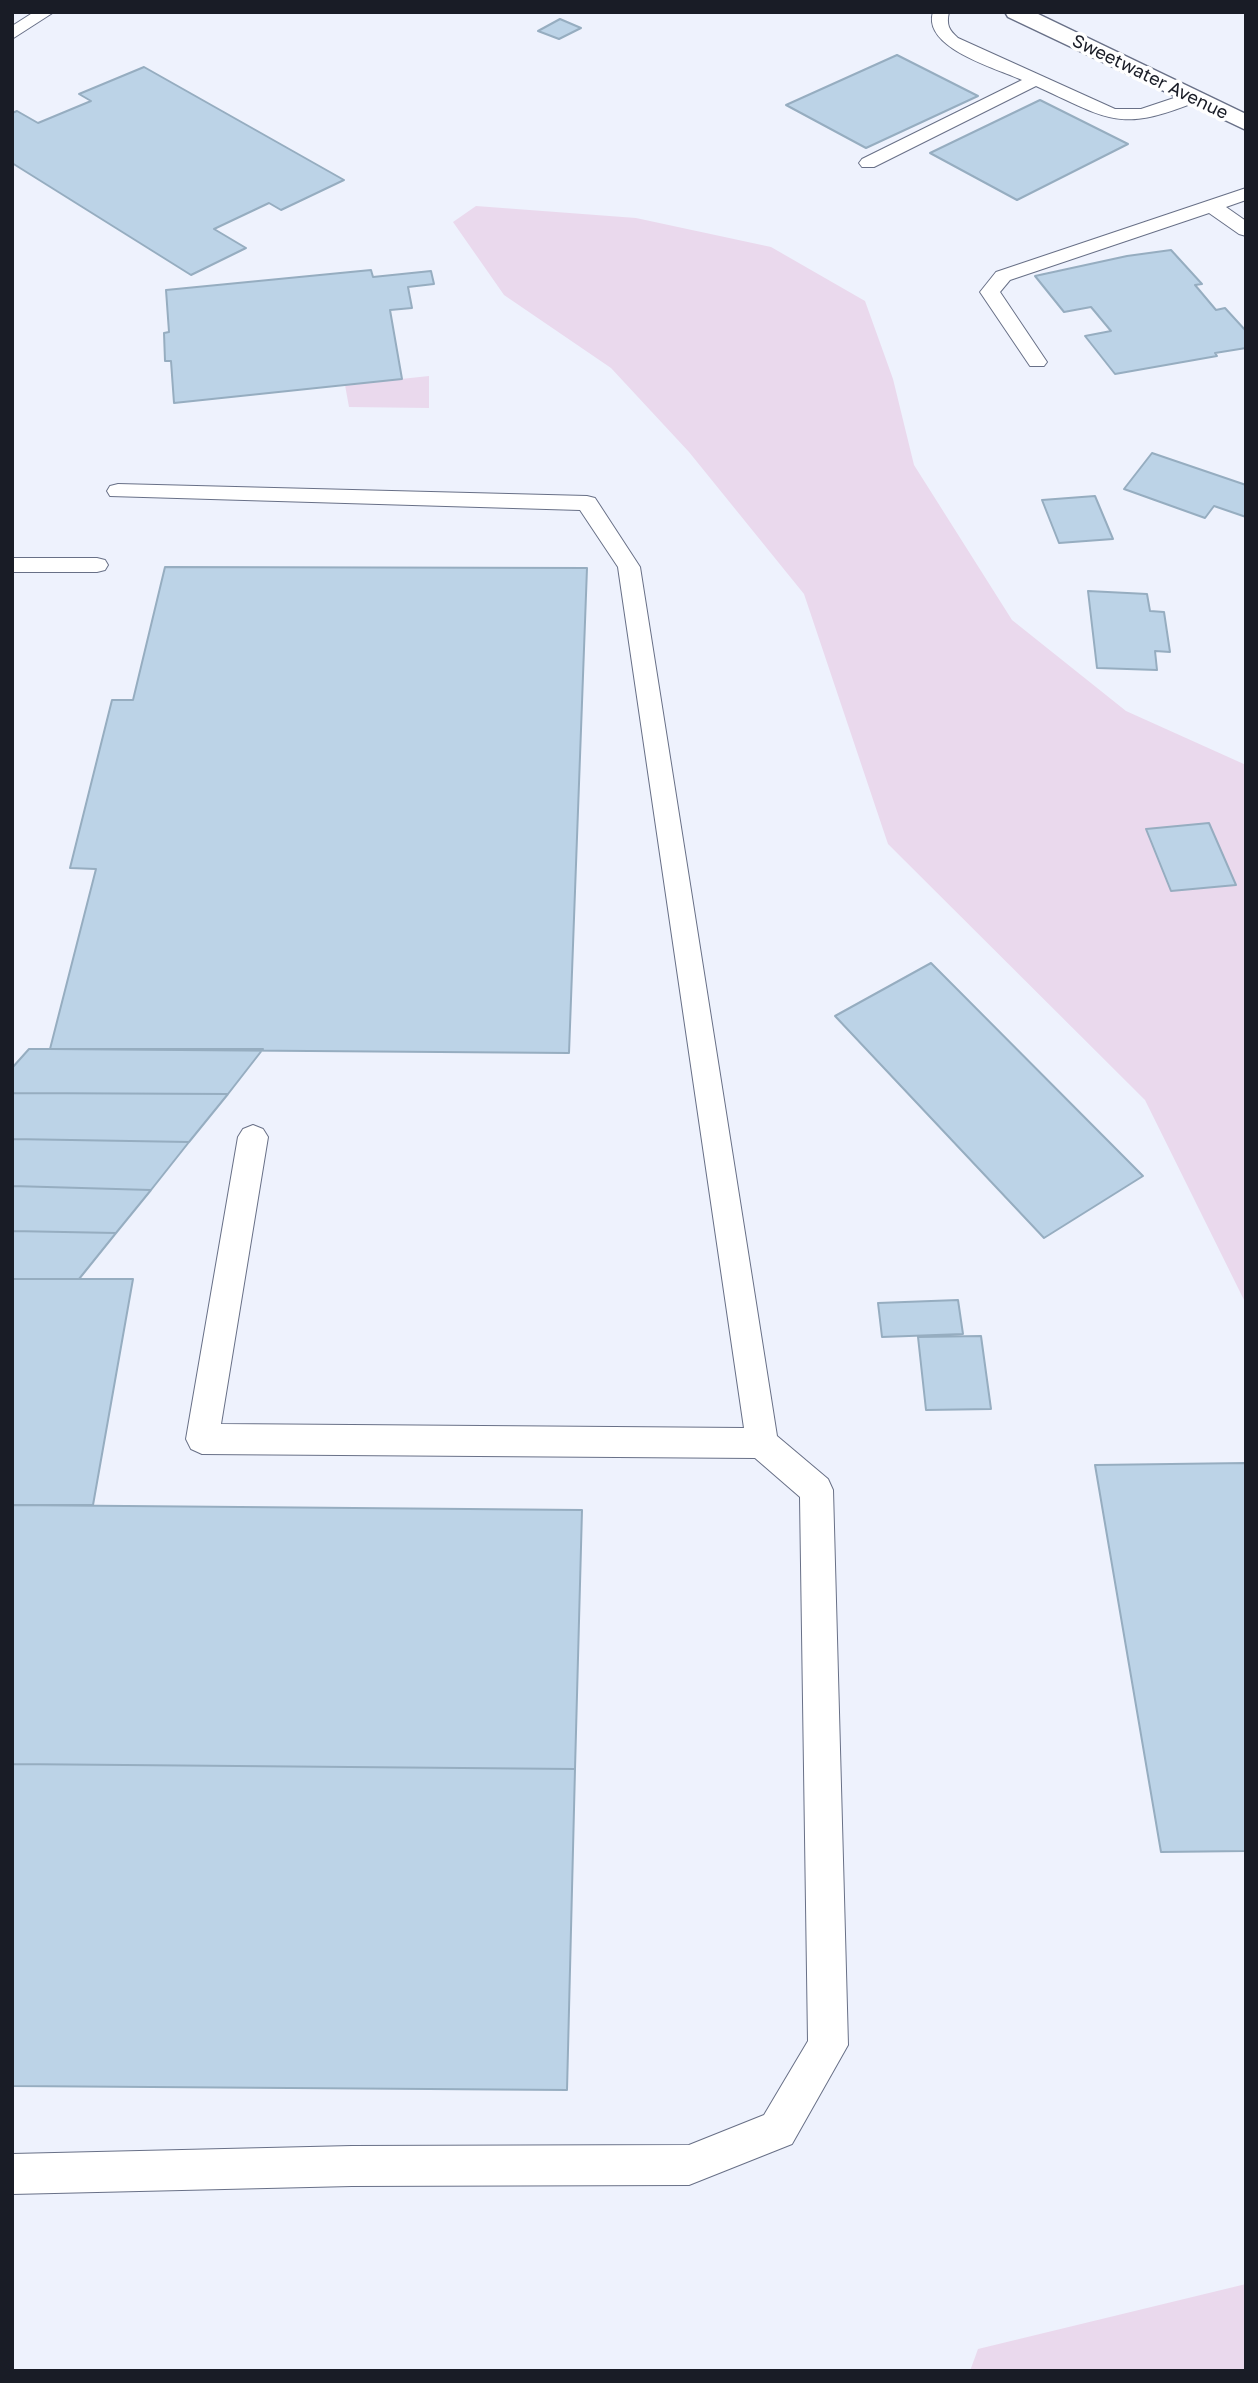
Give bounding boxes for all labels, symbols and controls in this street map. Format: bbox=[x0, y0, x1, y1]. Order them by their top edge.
street label: Sweetwater Avenue bbox=[1068, 30, 1232, 124]

